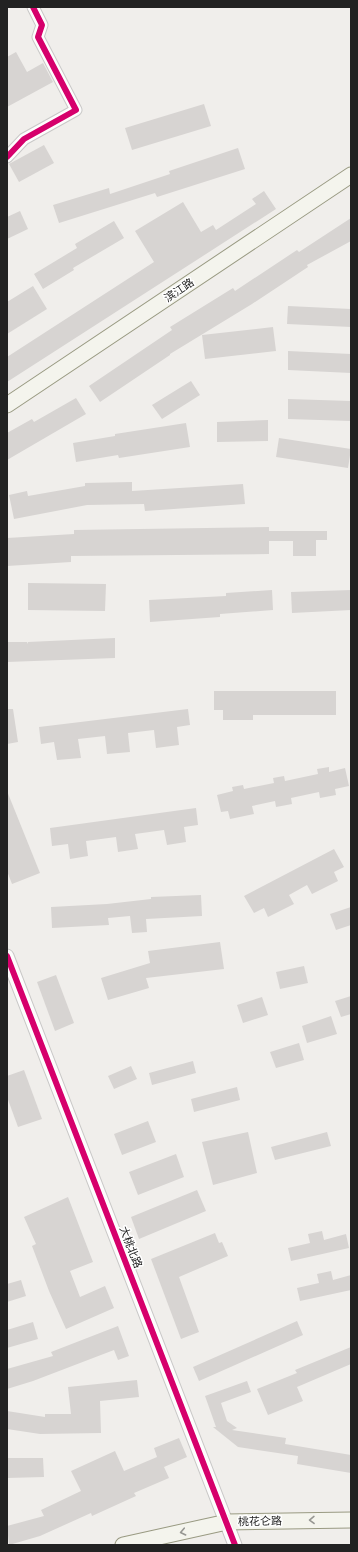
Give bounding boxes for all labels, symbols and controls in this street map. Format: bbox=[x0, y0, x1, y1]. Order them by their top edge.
street label: 滨江路 bbox=[162, 276, 197, 305]
street label: 大桃北路 bbox=[117, 1224, 144, 1270]
street label: 桃花仑路 bbox=[238, 1515, 282, 1528]
one-way arrow bbox=[309, 1516, 315, 1524]
one-way arrow bbox=[180, 1527, 186, 1535]

